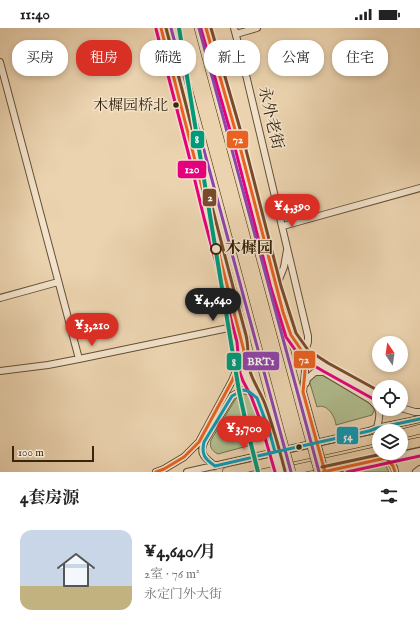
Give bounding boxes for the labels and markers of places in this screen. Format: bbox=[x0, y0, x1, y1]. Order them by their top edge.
place label: 木樨园桥北 bbox=[93, 96, 168, 115]
marker: 木樨园桥北 bbox=[171, 100, 181, 110]
pin: ¥4,390 bbox=[259, 194, 325, 228]
place label: 木樨园 bbox=[225, 239, 273, 259]
marker: 木樨园 bbox=[210, 243, 222, 255]
pin: ¥4,640 bbox=[180, 288, 246, 322]
pin: ¥3,210 bbox=[59, 313, 125, 347]
pin: ¥3,700 bbox=[211, 416, 277, 450]
unlabelled marker bbox=[294, 442, 304, 452]

